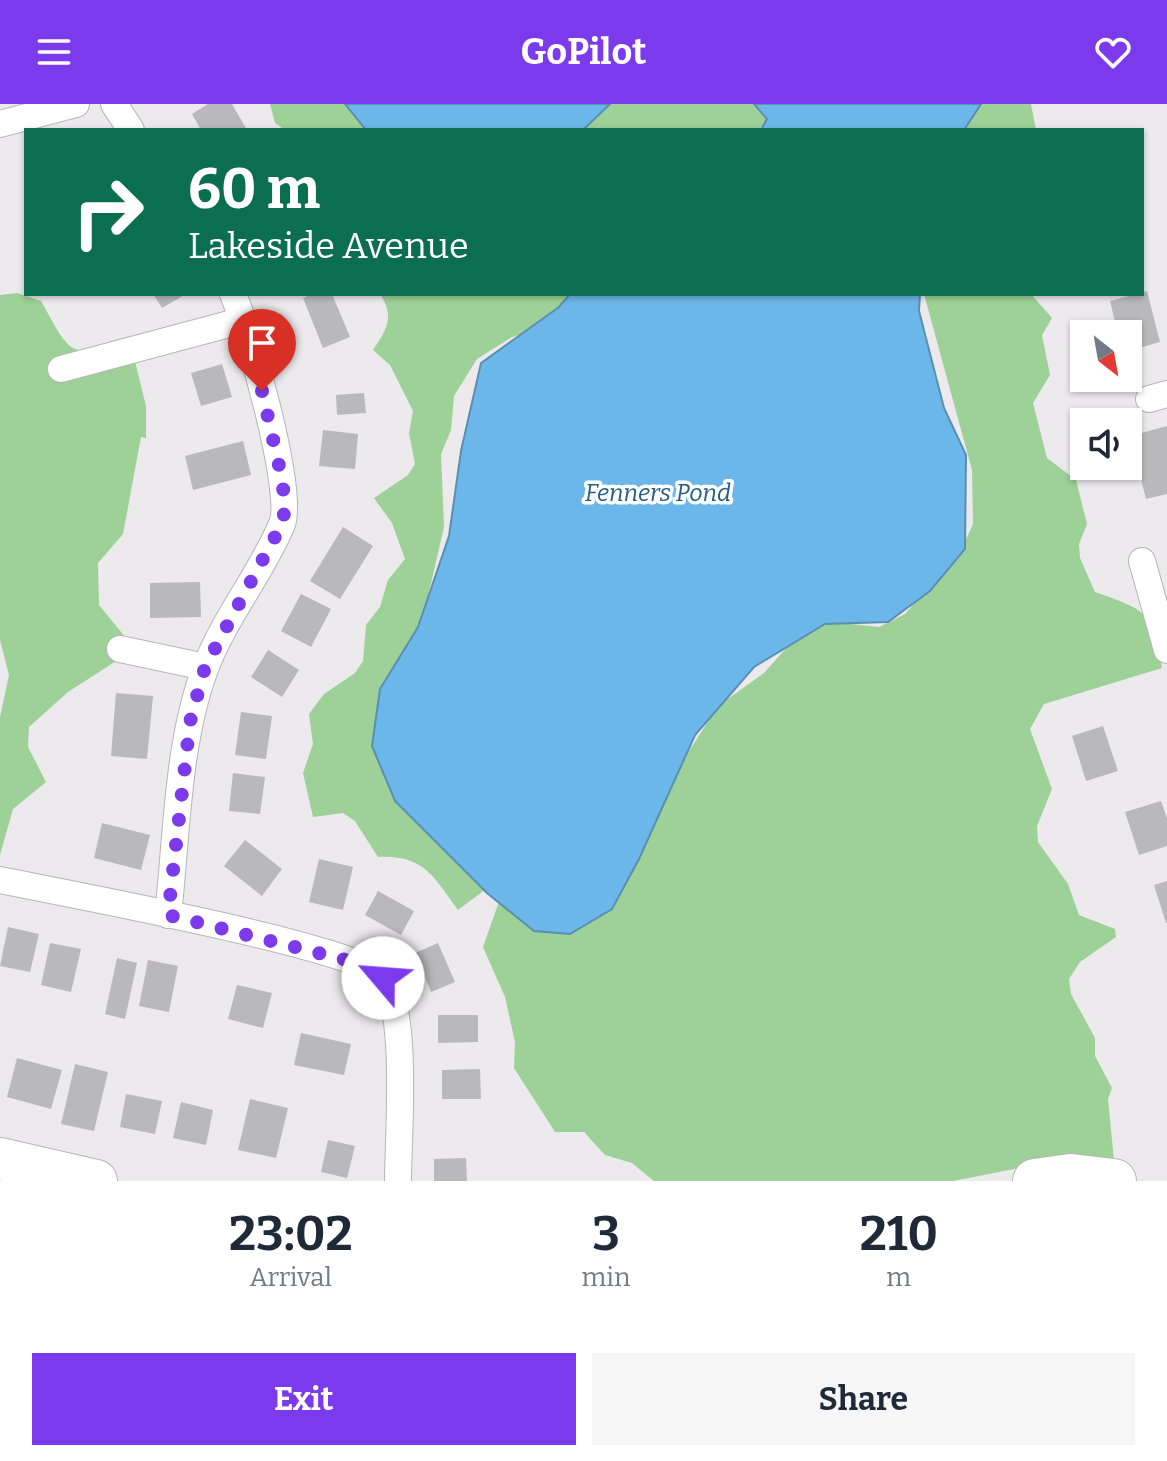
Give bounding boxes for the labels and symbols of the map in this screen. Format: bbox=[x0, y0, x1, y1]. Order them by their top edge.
pin bbox=[228, 309, 296, 391]
north arrow bbox=[1070, 320, 1142, 392]
water label: Fenners Pond bbox=[585, 479, 731, 507]
position arrow bbox=[341, 936, 425, 1020]

